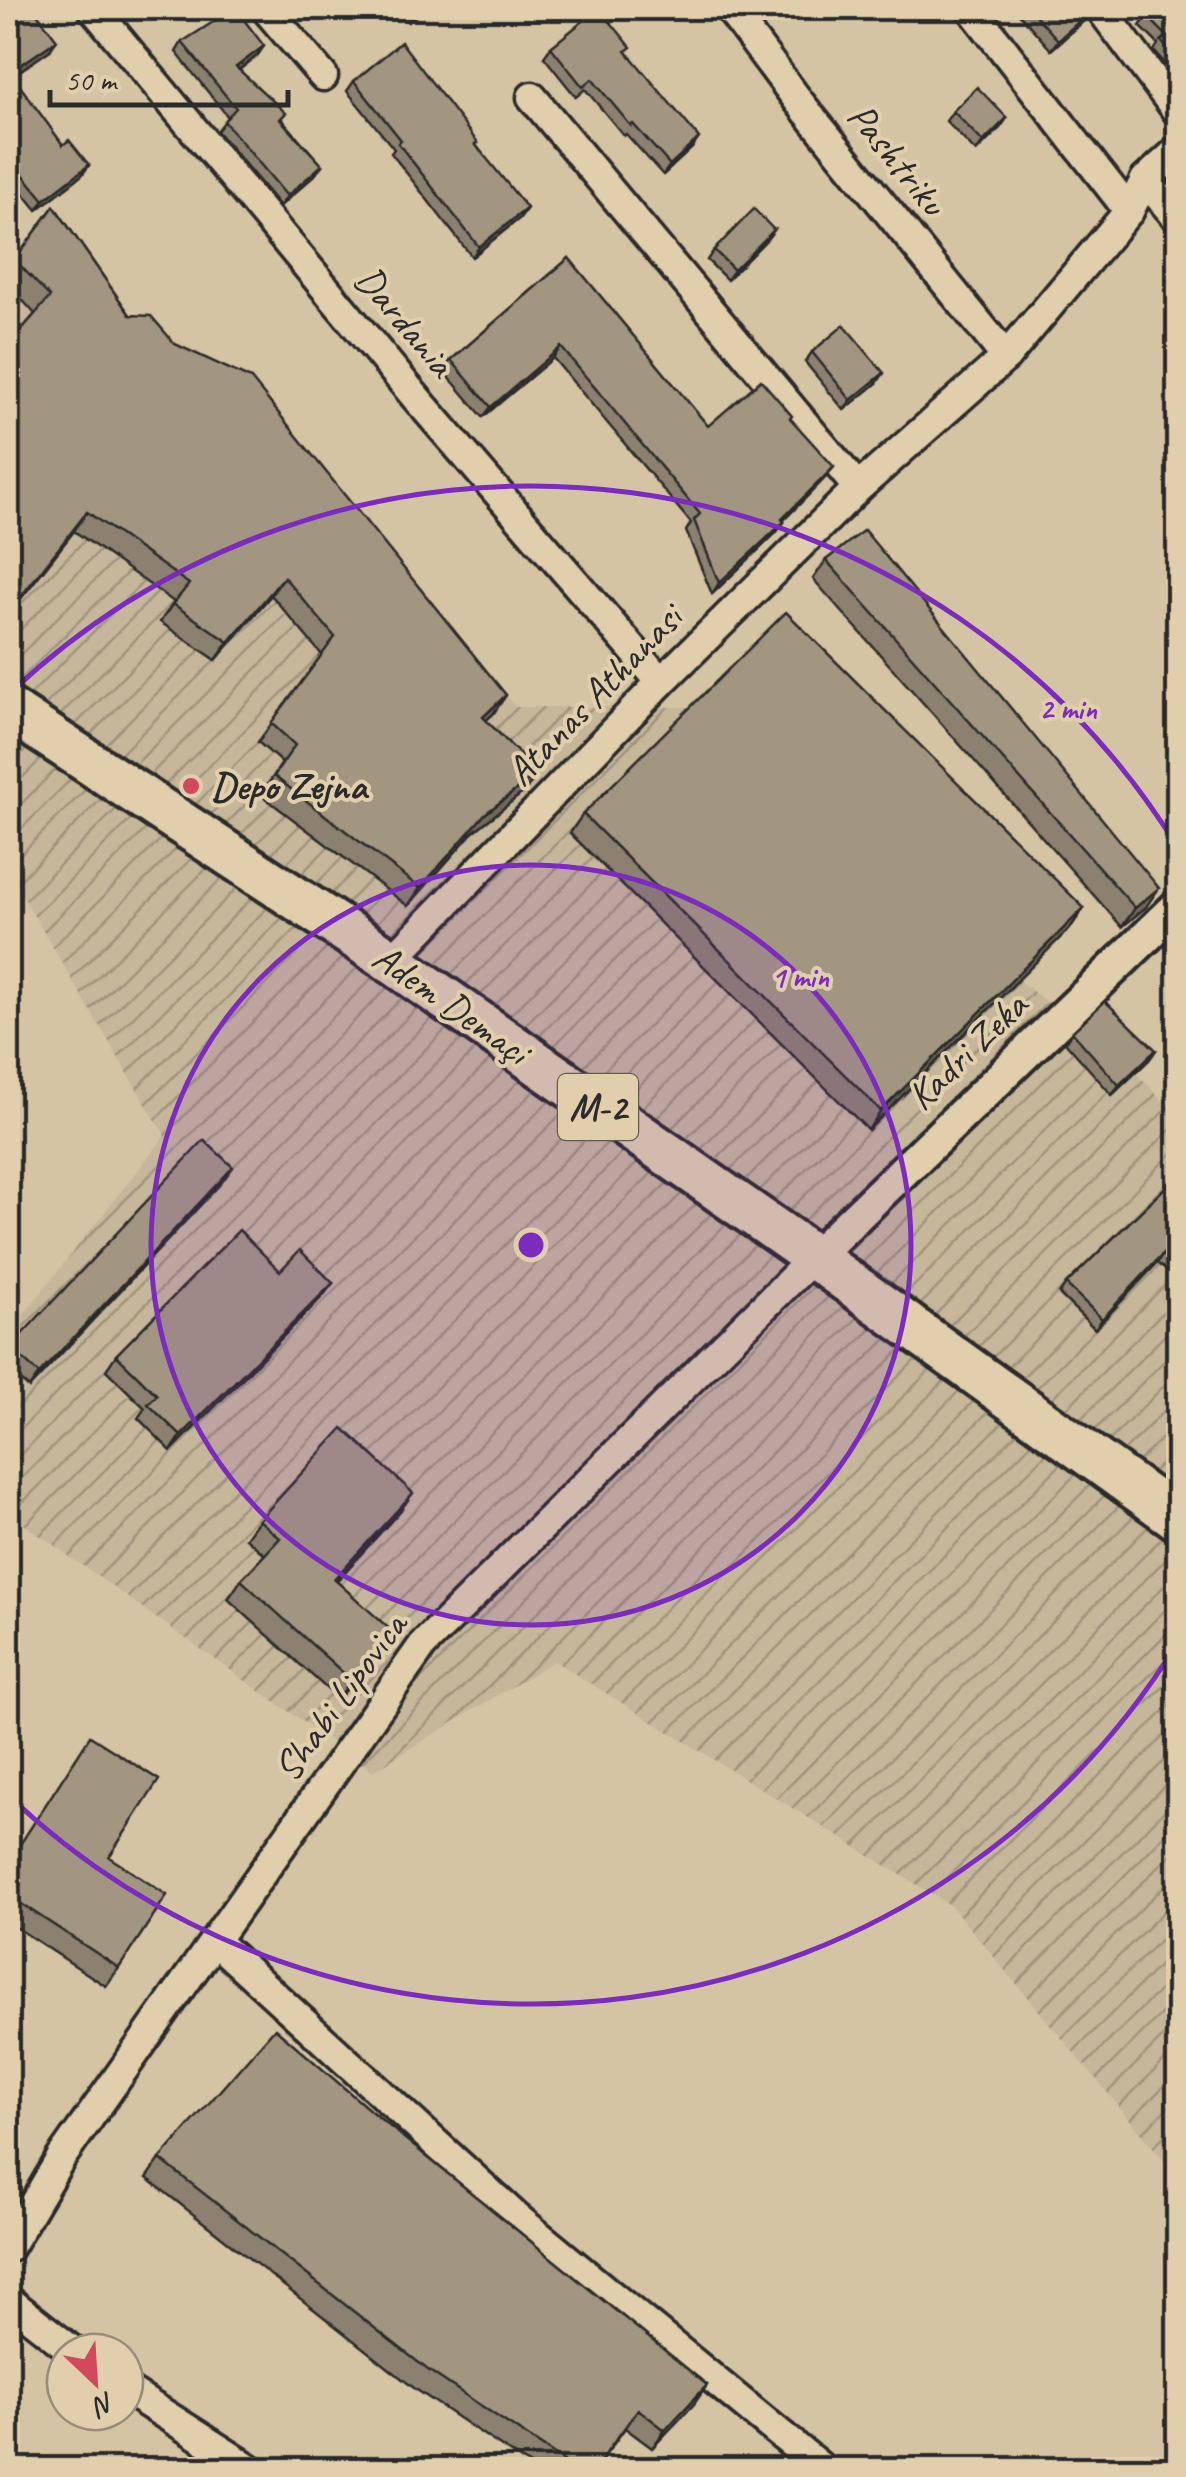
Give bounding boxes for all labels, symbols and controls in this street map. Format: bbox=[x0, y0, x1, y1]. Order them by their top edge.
scale bar bbox=[50, 45, 288, 107]
text: 50 m bbox=[65, 61, 118, 99]
street label: Pashtriku bbox=[836, 92, 959, 227]
street label: Dardania bbox=[344, 255, 467, 389]
street label: Atanas Athanasi bbox=[495, 591, 696, 796]
text: 2 min bbox=[1039, 690, 1098, 728]
place label: Depo Zejna bbox=[211, 761, 370, 811]
marker: Depo Zejna bbox=[180, 775, 202, 797]
street label: Adem Demaçi bbox=[363, 932, 543, 1079]
text: 1 min bbox=[771, 958, 830, 996]
street label: Kadri Zeka bbox=[896, 980, 1040, 1121]
road number: M-2 bbox=[558, 1074, 638, 1140]
centre of rings bbox=[513, 1227, 549, 1263]
street label: Shabi Lipovica bbox=[262, 1600, 420, 1791]
north arrow bbox=[45, 2332, 145, 2432]
text: N bbox=[86, 2385, 121, 2426]

